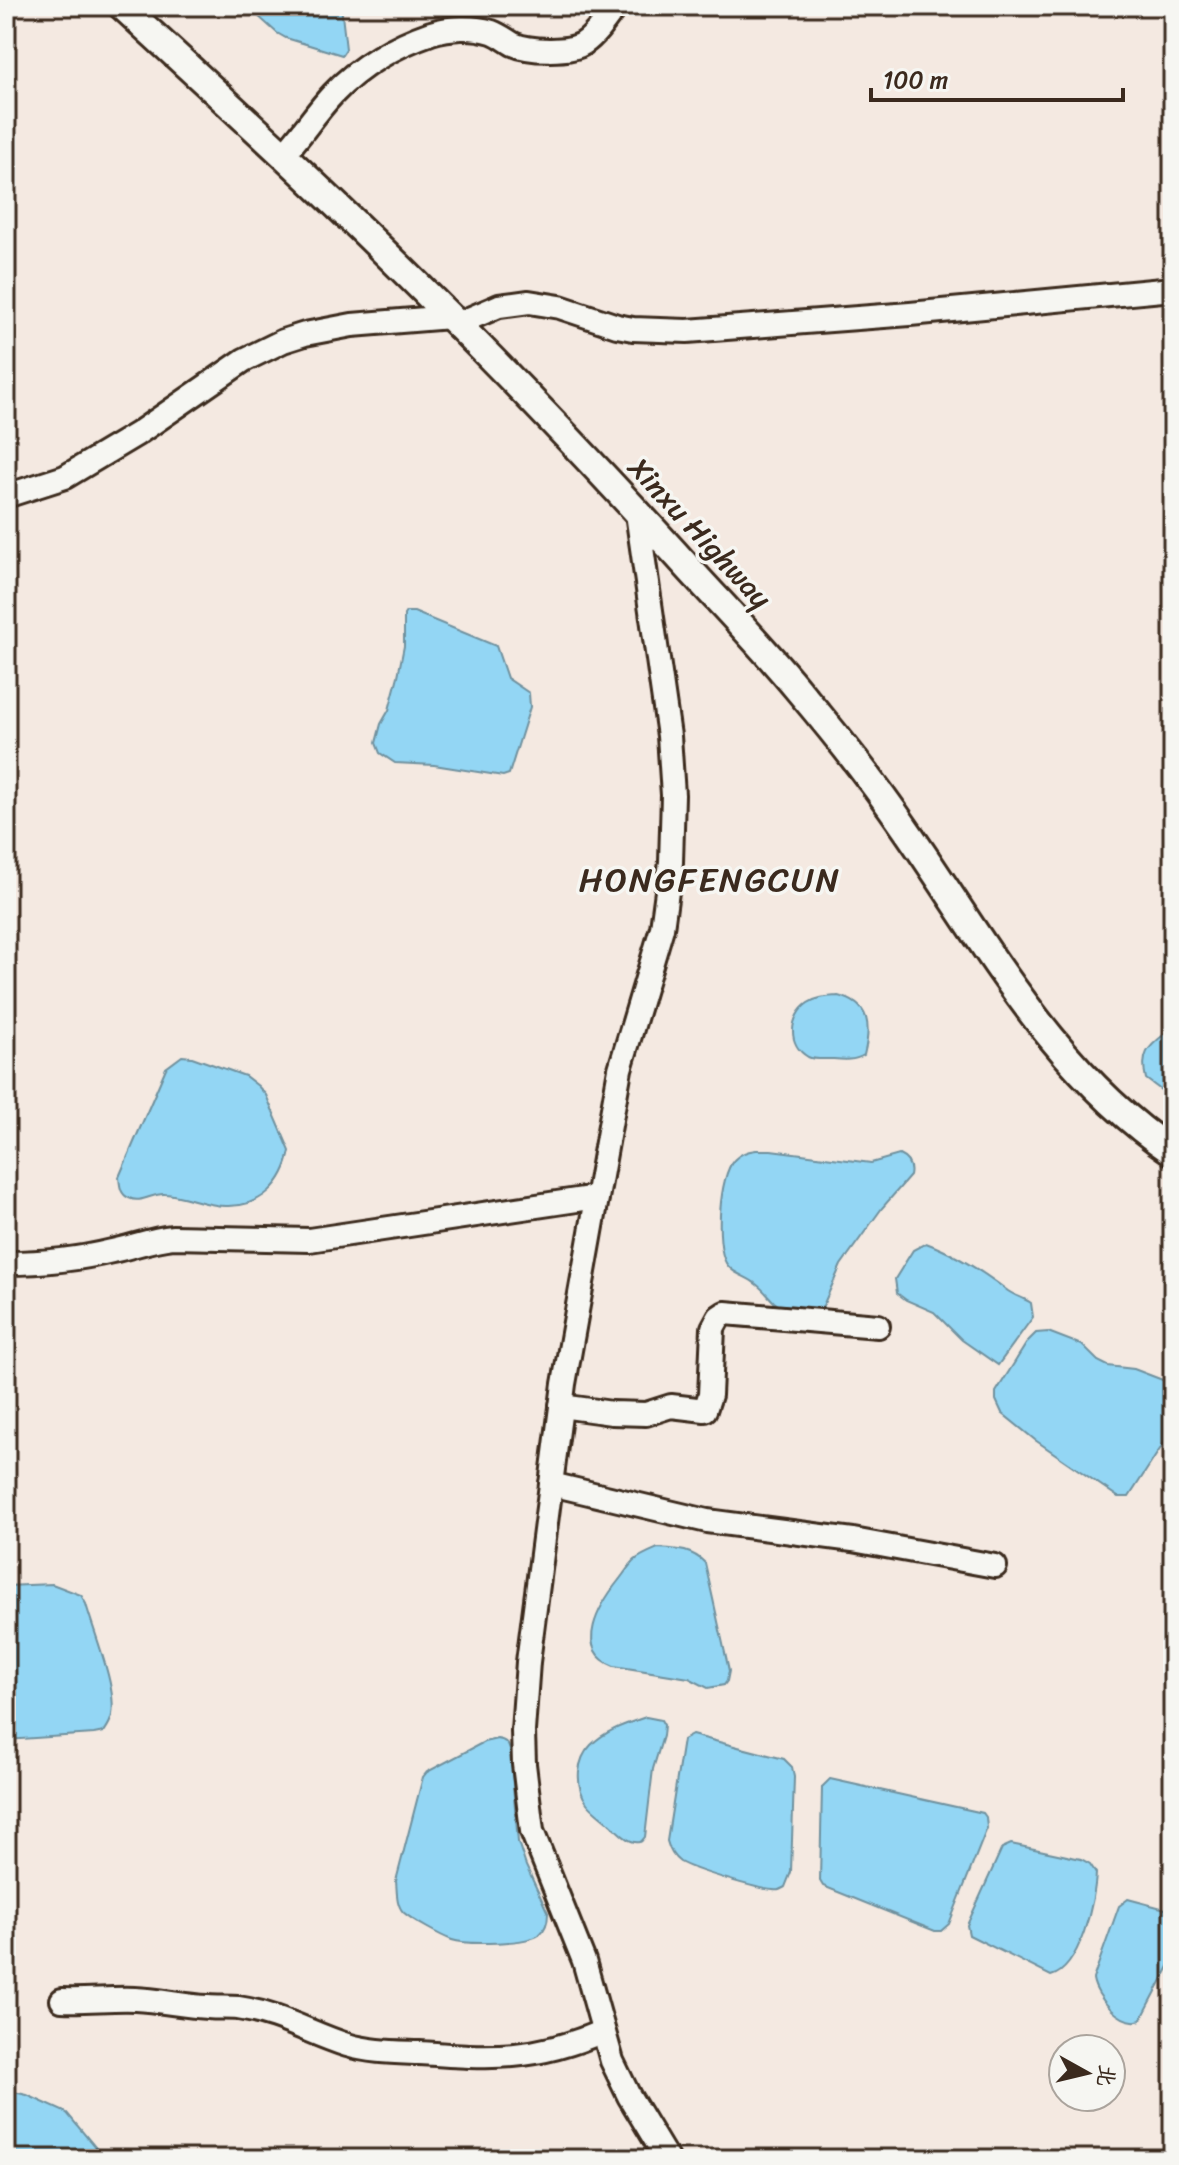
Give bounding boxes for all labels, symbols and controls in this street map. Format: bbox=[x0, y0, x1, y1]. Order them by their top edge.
scale bar bbox=[871, 52, 1123, 102]
text: 100 m bbox=[883, 59, 948, 101]
street label: Xinxu Highway bbox=[614, 443, 786, 623]
district label: HONGFENGCUN bbox=[579, 850, 841, 910]
north arrow bbox=[1047, 2033, 1127, 2113]
text: 北 bbox=[1085, 2062, 1127, 2089]

